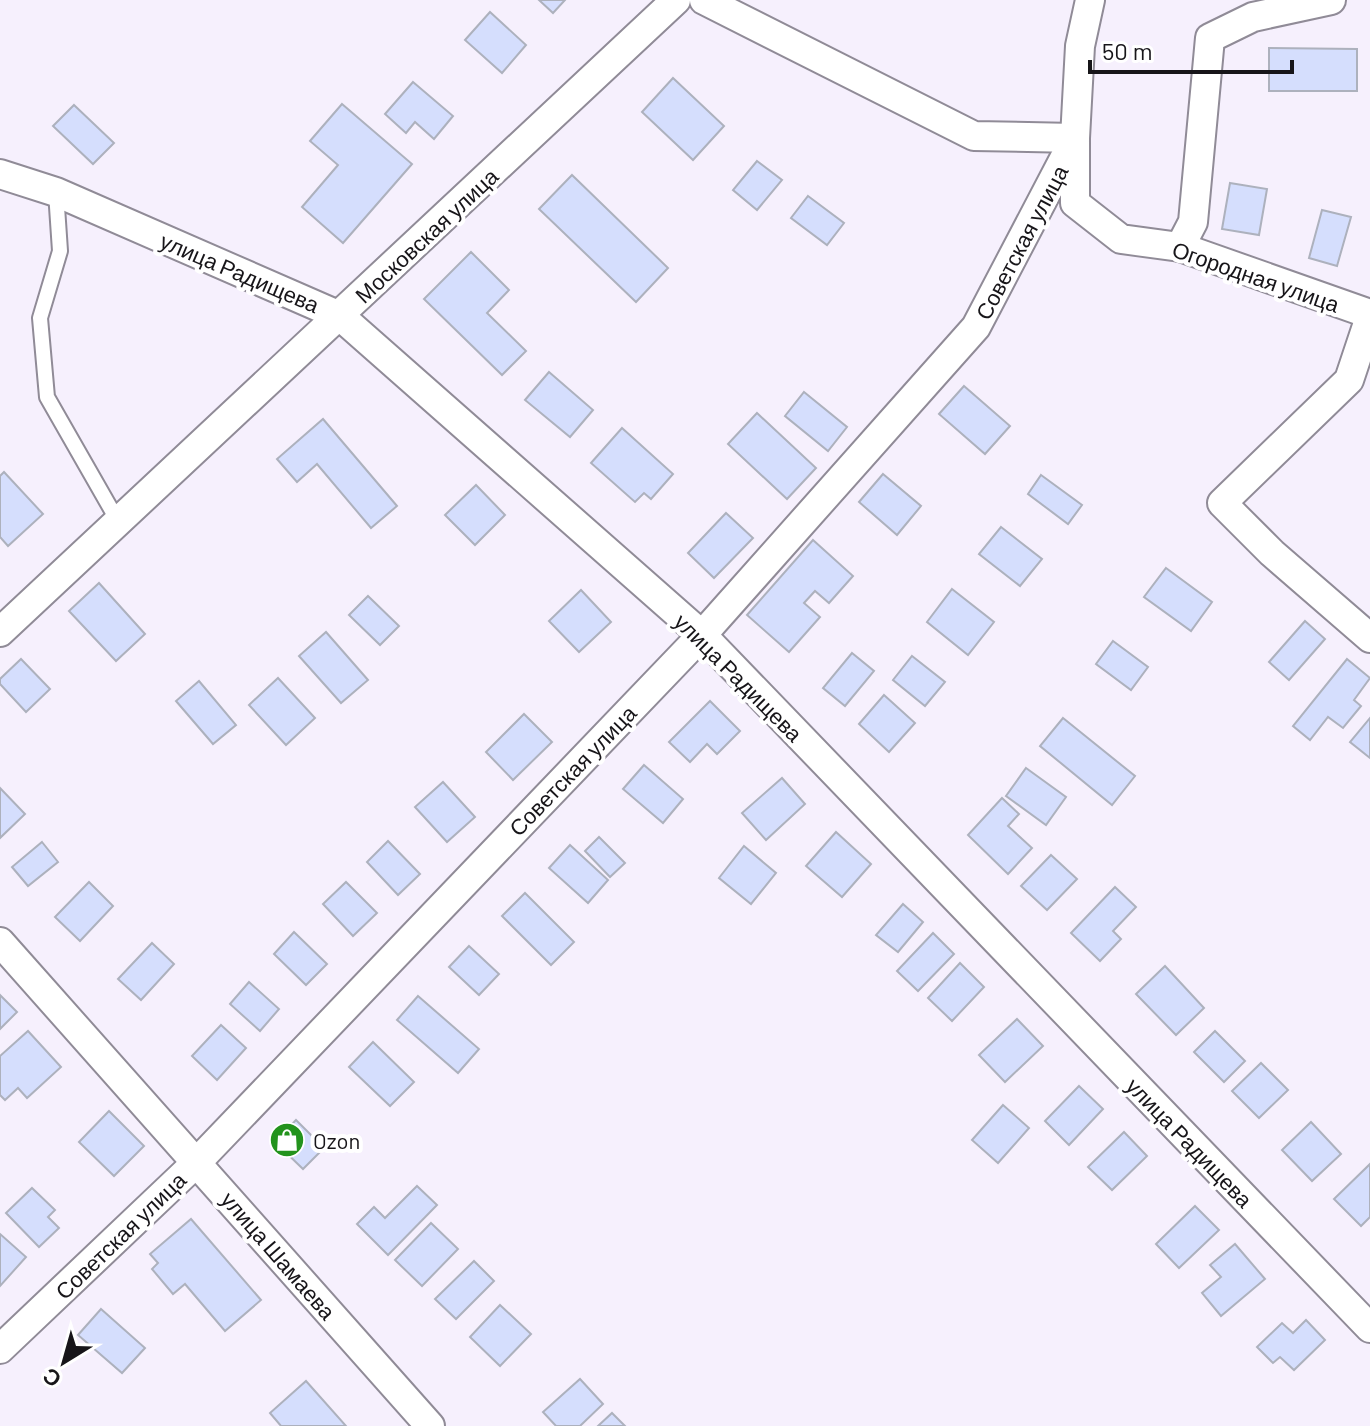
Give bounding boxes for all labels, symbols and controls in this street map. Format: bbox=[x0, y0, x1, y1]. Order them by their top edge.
scale bar bbox=[1090, 24, 1292, 74]
text: 50 m bbox=[1102, 36, 1153, 65]
street label: Советская улица bbox=[969, 160, 1074, 324]
street label: Московская улица bbox=[349, 162, 504, 308]
street label: улица Радищева bbox=[156, 227, 324, 318]
street label: Огородная улица bbox=[1169, 235, 1344, 318]
street label: улица Радищева bbox=[669, 608, 809, 748]
street label: Советская улица bbox=[503, 699, 642, 841]
street label: улица Радищева bbox=[1121, 1072, 1259, 1213]
shop icon: Ozon bbox=[268, 1121, 306, 1159]
place label: Ozon bbox=[313, 1127, 360, 1153]
street label: Советская улица bbox=[49, 1166, 192, 1304]
street label: улица Шамаева bbox=[216, 1186, 342, 1325]
north arrow bbox=[24, 1322, 104, 1402]
text: С bbox=[37, 1364, 66, 1394]

